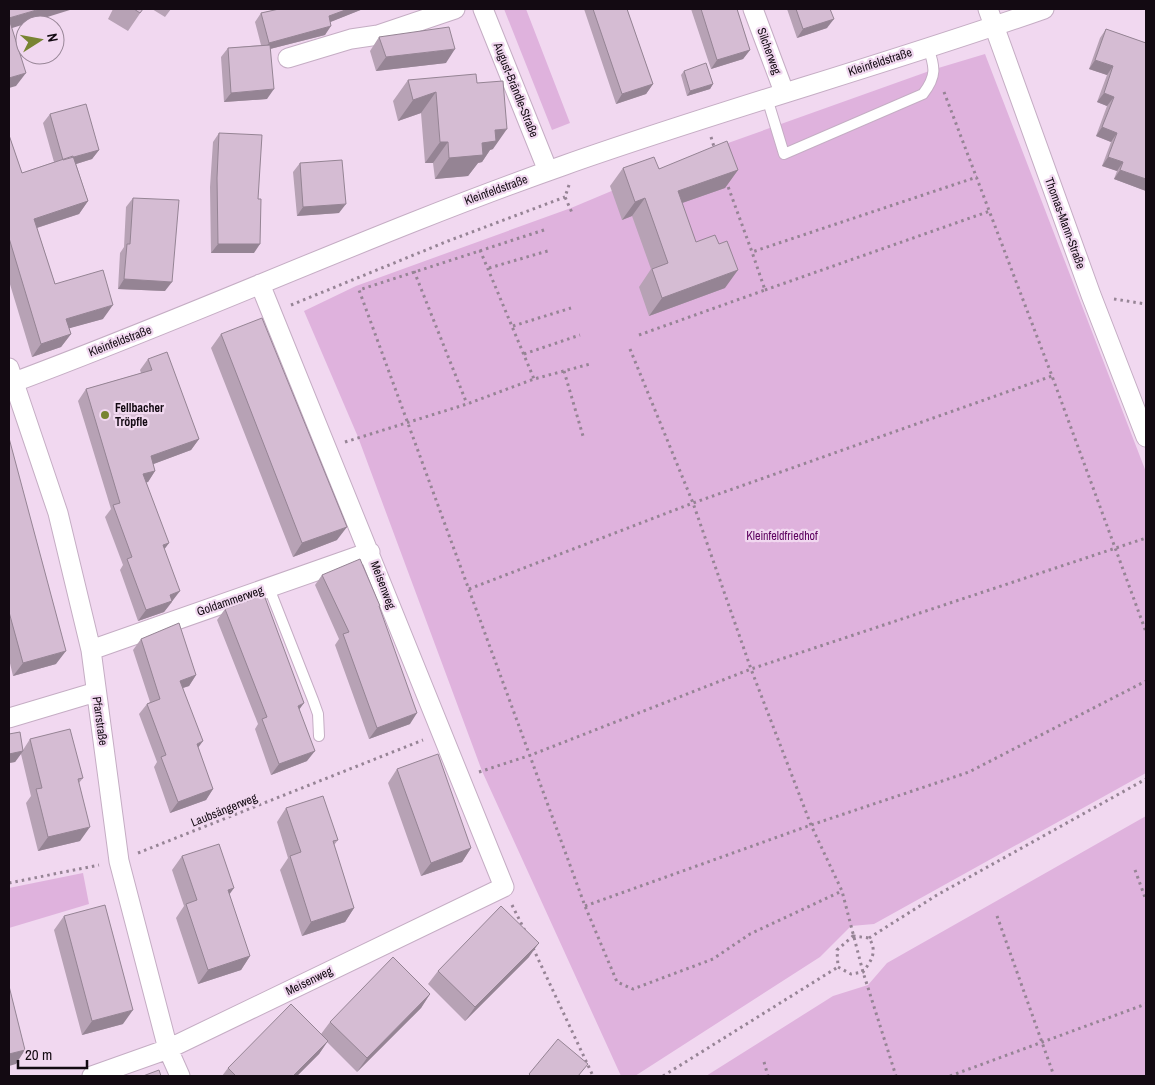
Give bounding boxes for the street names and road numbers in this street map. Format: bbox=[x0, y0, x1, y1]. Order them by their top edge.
street label: Silcherweg bbox=[753, 25, 785, 77]
street label: August-Brändle-Straße bbox=[489, 39, 542, 140]
street label: Kleinfeldstraße bbox=[846, 44, 914, 80]
street label: Kleinfeldstraße bbox=[462, 171, 530, 209]
street label: Thomas-Mann-Straße bbox=[1041, 175, 1089, 271]
street label: Kleinfeldstraße bbox=[86, 322, 154, 360]
street label: Meisenweg bbox=[367, 559, 400, 612]
street label: Goldammerweg bbox=[195, 582, 266, 620]
street label: Pfarrstraße bbox=[89, 696, 111, 746]
street label: Laubsängerweg bbox=[189, 789, 260, 831]
street label: Meisenweg bbox=[283, 963, 336, 999]

